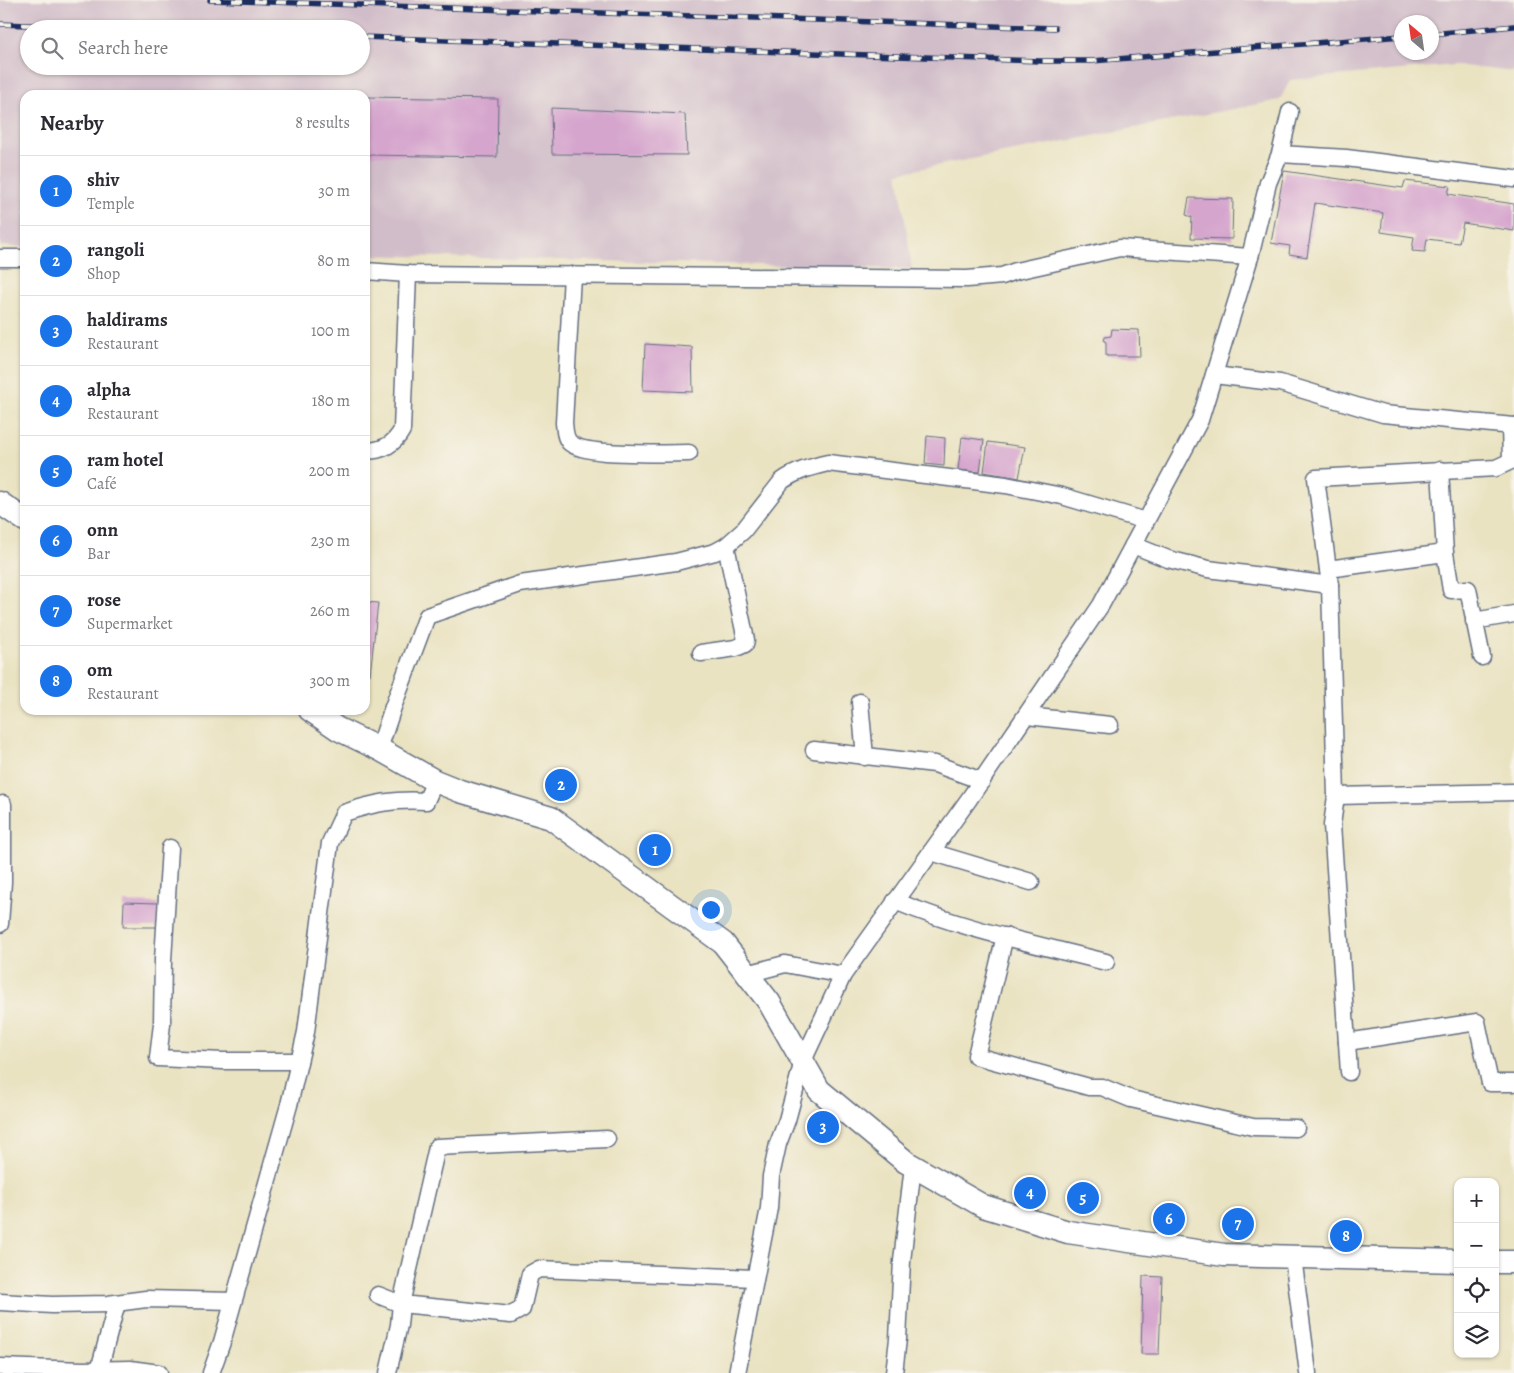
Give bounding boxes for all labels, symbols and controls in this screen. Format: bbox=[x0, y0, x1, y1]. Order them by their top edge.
north arrow bbox=[1394, 15, 1439, 60]
search box bbox=[20, 20, 370, 75]
icon: search bbox=[38, 34, 66, 62]
text: Search here bbox=[78, 35, 168, 61]
text: Nearby bbox=[40, 109, 103, 137]
text: 8 results bbox=[295, 112, 350, 134]
text: shiv bbox=[87, 167, 119, 193]
text: 1 bbox=[53, 180, 59, 202]
text: 30 m bbox=[318, 180, 350, 202]
text: Temple bbox=[87, 193, 135, 215]
text: rangoli bbox=[87, 237, 144, 263]
text: 2 bbox=[52, 250, 60, 272]
text: 80 m bbox=[317, 250, 350, 272]
text: Shop bbox=[87, 263, 120, 285]
text: haldirams bbox=[87, 307, 168, 333]
text: 3 bbox=[53, 320, 59, 342]
text: 100 m bbox=[311, 320, 350, 342]
text: Restaurant bbox=[87, 333, 159, 355]
text: alpha bbox=[87, 377, 131, 403]
text: 4 bbox=[52, 390, 60, 412]
text: 180 m bbox=[312, 390, 350, 412]
text: Restaurant bbox=[87, 403, 159, 425]
text: ram hotel bbox=[87, 447, 163, 473]
text: 5 bbox=[53, 460, 59, 482]
text: 200 m bbox=[309, 460, 350, 482]
text: Café bbox=[87, 473, 117, 495]
text: onn bbox=[87, 517, 118, 543]
text: 6 bbox=[52, 530, 60, 552]
text: 230 m bbox=[311, 530, 350, 552]
text: Bar bbox=[87, 543, 110, 565]
text: rose bbox=[87, 587, 121, 613]
text: 7 bbox=[53, 600, 59, 622]
text: 260 m bbox=[310, 600, 350, 622]
text: Supermarket bbox=[87, 613, 173, 635]
text: om bbox=[87, 657, 113, 683]
text: 8 bbox=[52, 670, 60, 692]
text: 300 m bbox=[310, 670, 350, 692]
text: Restaurant bbox=[87, 683, 159, 705]
pin: 2 bbox=[545, 766, 577, 804]
pin: 1 bbox=[639, 831, 671, 869]
your location bbox=[698, 897, 724, 923]
pin: 3 bbox=[807, 1108, 839, 1146]
pin: 4 bbox=[1014, 1174, 1046, 1212]
map controls bbox=[1454, 1178, 1499, 1358]
button: + bbox=[1454, 1178, 1499, 1223]
pin: 5 bbox=[1067, 1179, 1099, 1217]
pin: 6 bbox=[1153, 1200, 1185, 1238]
pin: 7 bbox=[1222, 1205, 1254, 1243]
pin: 8 bbox=[1330, 1217, 1362, 1255]
button: − bbox=[1454, 1223, 1499, 1268]
button: locate bbox=[1454, 1268, 1499, 1313]
button: layers bbox=[1454, 1313, 1499, 1358]

